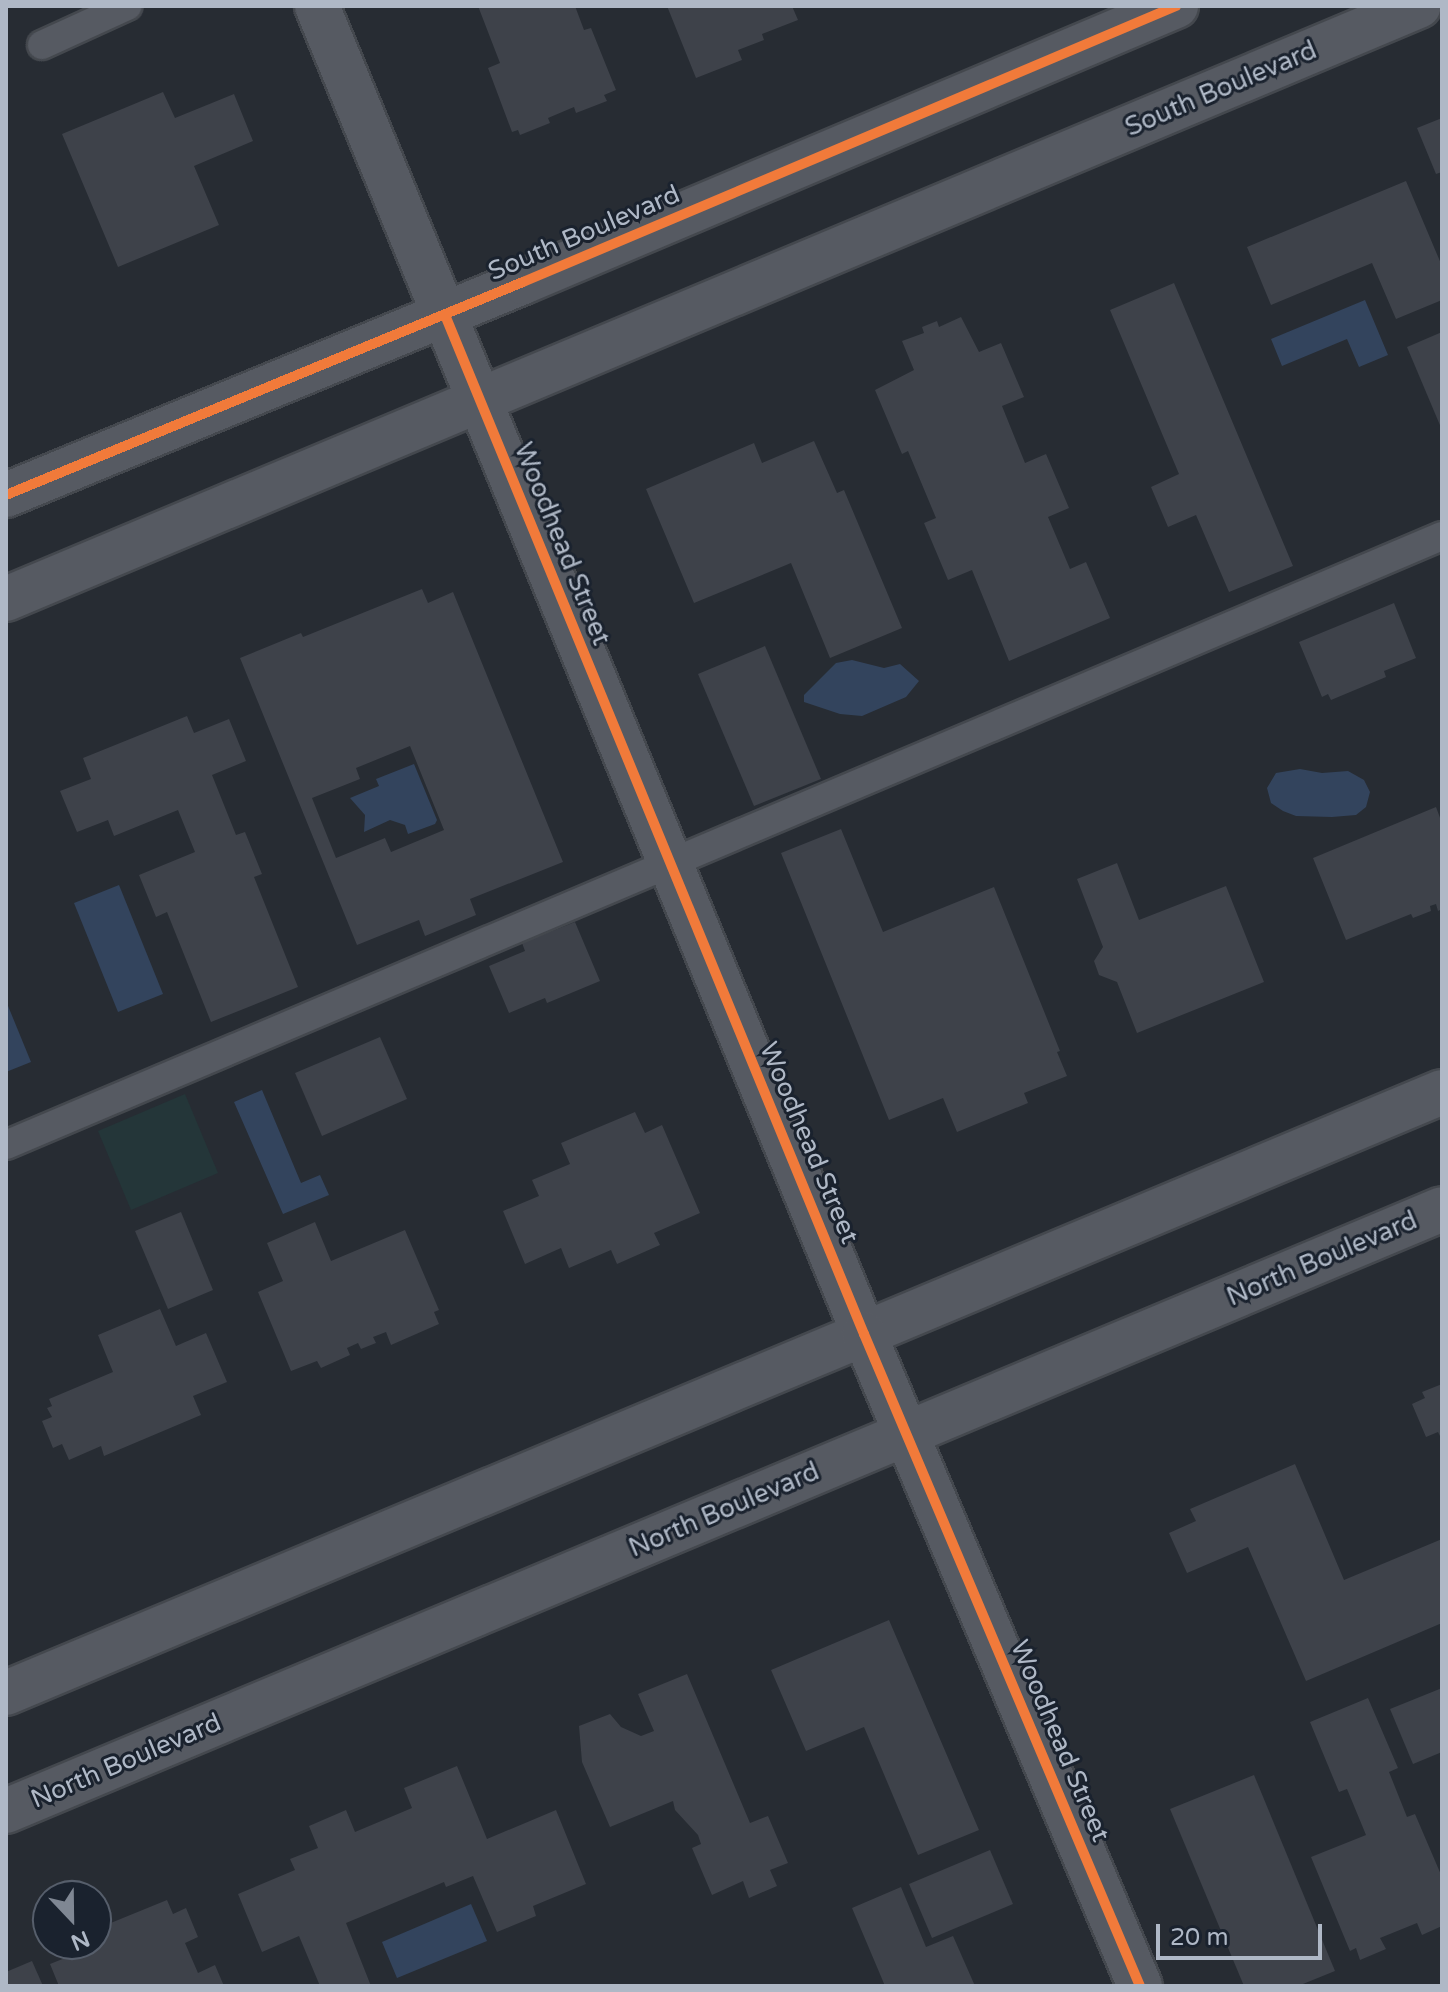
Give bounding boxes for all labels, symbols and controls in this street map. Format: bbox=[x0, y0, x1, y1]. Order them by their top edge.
street label: South Boulevard bbox=[1121, 35, 1321, 143]
street label: South Boulevard bbox=[484, 179, 684, 287]
street label: Woodhead Street bbox=[507, 438, 617, 650]
street label: Woodhead Street bbox=[752, 1038, 866, 1248]
street label: North Boulevard bbox=[1222, 1205, 1422, 1313]
street label: North Boulevard bbox=[624, 1456, 824, 1564]
street label: Woodhead Street bbox=[1003, 1636, 1117, 1846]
street label: North Boulevard bbox=[26, 1707, 226, 1815]
north arrow bbox=[32, 1880, 112, 1960]
scale bar bbox=[1160, 1908, 1326, 1958]
text: 20 m bbox=[1170, 1923, 1228, 1952]
text: N bbox=[67, 1925, 93, 1956]

